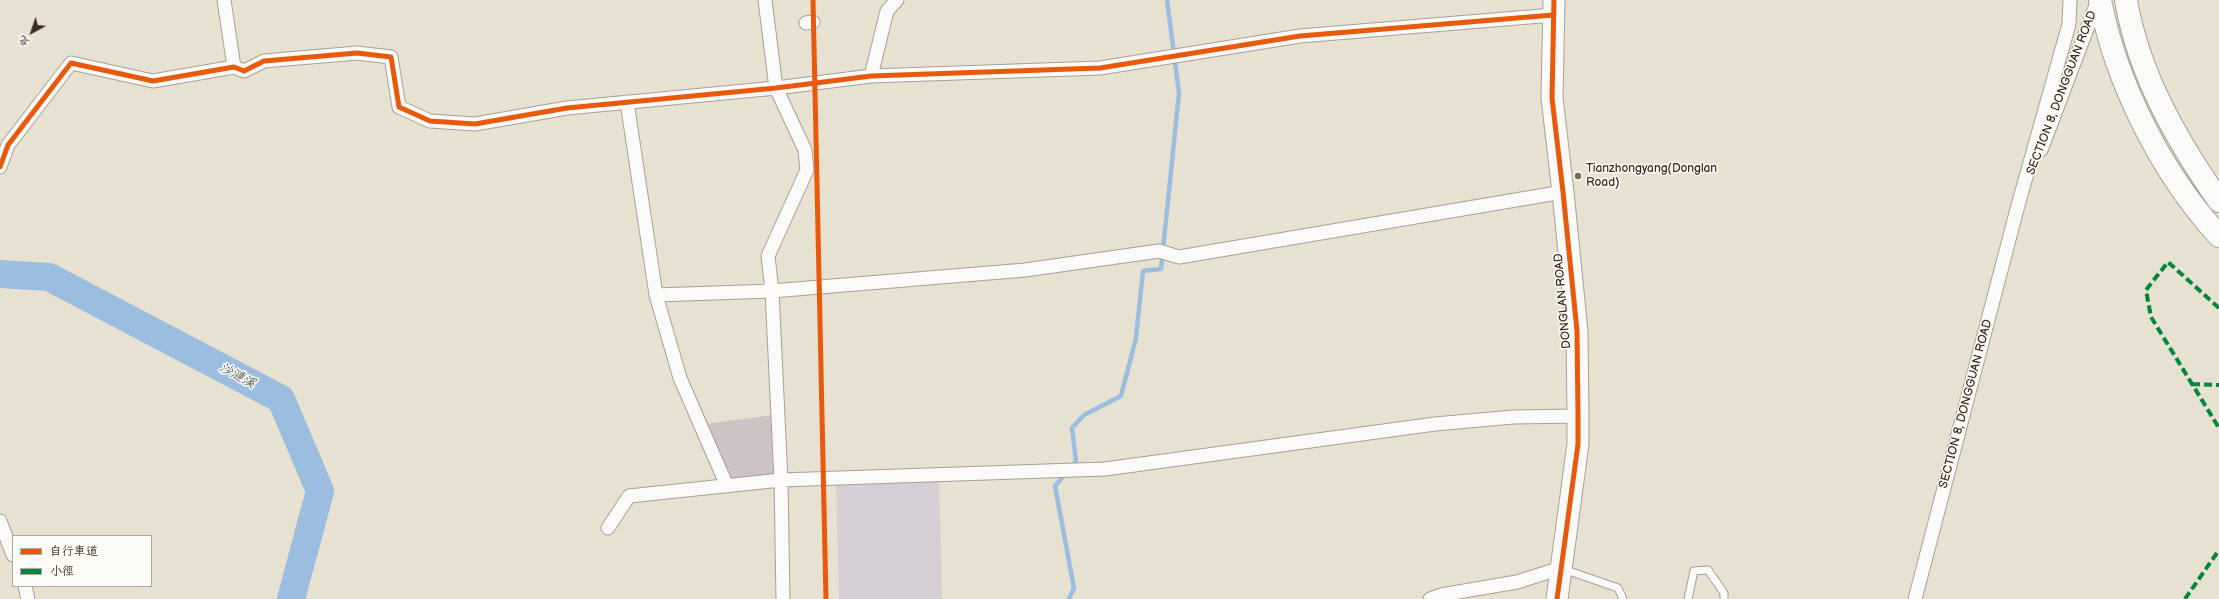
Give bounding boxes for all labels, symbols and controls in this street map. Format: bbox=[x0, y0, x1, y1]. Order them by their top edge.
street label: SECTION 8, DONGGUAN ROAD bbox=[2024, 9, 2100, 177]
north arrow bbox=[12, 12, 52, 52]
text: 北 bbox=[16, 33, 32, 50]
place label: Tianzhongyang(Donglan Road) bbox=[1586, 162, 1717, 190]
marker: Tianzhongyang(Donglan Road) bbox=[1573, 171, 1583, 181]
street label: DONGLAN ROAD bbox=[1552, 253, 1574, 349]
street label: SECTION 8, DONGGUAN ROAD bbox=[1936, 318, 1996, 490]
water label: 沙漣溪 bbox=[216, 360, 258, 392]
legend bbox=[12, 535, 152, 587]
text: 自行車道 bbox=[50, 544, 98, 559]
text: 小徑 bbox=[50, 564, 74, 579]

